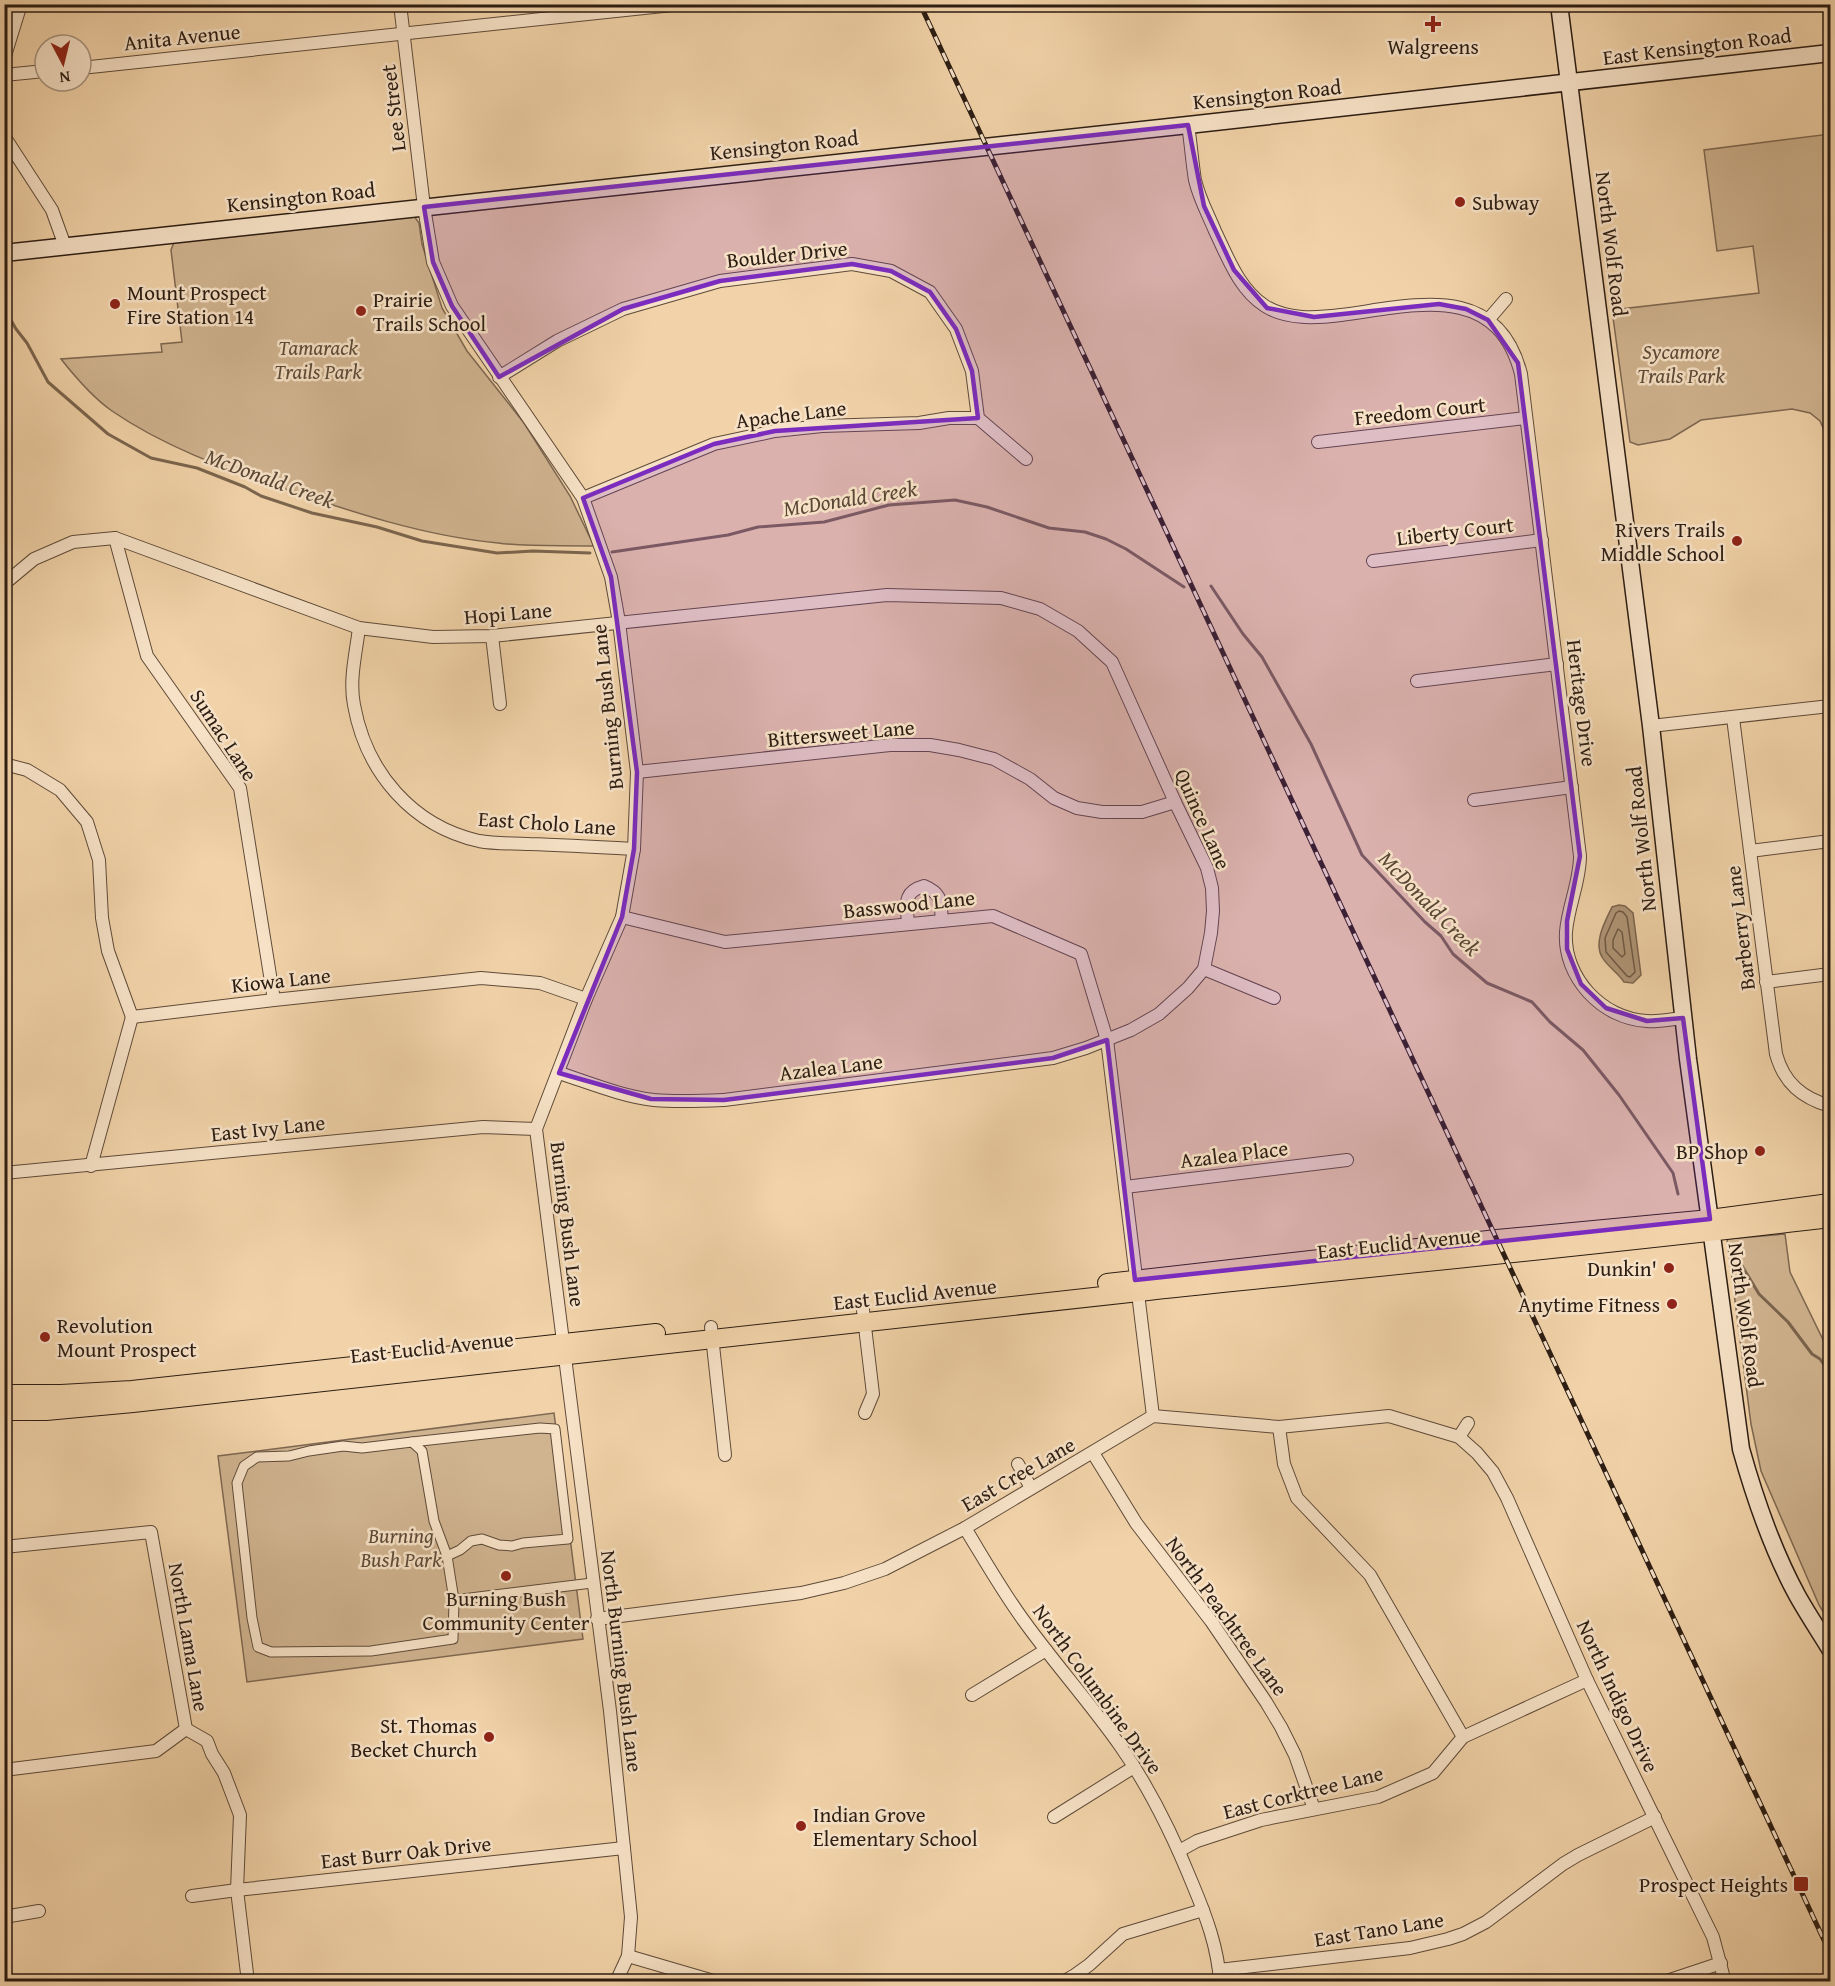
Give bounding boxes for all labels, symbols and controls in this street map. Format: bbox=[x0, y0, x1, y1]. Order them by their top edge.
street label: Anita Avenue bbox=[122, 15, 242, 59]
marker: Walgreens bbox=[1426, 17, 1440, 31]
street label: East Kensington Road bbox=[1601, 19, 1794, 73]
place label: Walgreens bbox=[1387, 31, 1479, 62]
north arrow bbox=[33, 33, 93, 93]
street label: Lee Street bbox=[372, 62, 414, 153]
text: N bbox=[58, 65, 72, 90]
street label: Kensington Road bbox=[1191, 71, 1344, 117]
street label: Kensington Road bbox=[708, 122, 861, 168]
street label: North Wolf Road bbox=[1588, 170, 1636, 319]
street label: Kensington Road bbox=[225, 174, 378, 220]
place label: Subway bbox=[1472, 187, 1540, 218]
marker: Subway bbox=[1453, 195, 1467, 209]
street label: Boulder Drive bbox=[725, 232, 849, 276]
place label: Mount Prospect Fire Station 14 bbox=[127, 277, 267, 332]
place label: Prairie Trails School bbox=[373, 284, 486, 339]
marker: Mount Prospect Fire Station 14 bbox=[108, 297, 122, 311]
marker: Prairie Trails School bbox=[354, 304, 368, 318]
park label: Tamarack Trails Park bbox=[274, 332, 362, 387]
park label: Sycamore Trails Park bbox=[1637, 336, 1725, 391]
street label: Freedom Court bbox=[1353, 389, 1488, 433]
street label: Apache Lane bbox=[734, 392, 848, 436]
water label: McDonald Creek bbox=[201, 440, 340, 516]
water label: McDonald Creek bbox=[781, 471, 920, 524]
street label: Liberty Court bbox=[1395, 508, 1516, 554]
place label: Rivers Trails Middle School bbox=[1601, 514, 1725, 569]
marker: Rivers Trails Middle School bbox=[1730, 534, 1744, 548]
street label: Hopi Lane bbox=[463, 594, 553, 632]
street label: Burning Bush Lane bbox=[583, 623, 631, 791]
street label: Heritage Drive bbox=[1559, 638, 1605, 768]
street label: Sumac Lane bbox=[183, 683, 266, 787]
street label: Bittersweet Lane bbox=[766, 711, 916, 755]
street label: Quince Lane bbox=[1167, 764, 1239, 874]
street label: North Wolf Road bbox=[1618, 764, 1664, 913]
street label: East Cholo Lane bbox=[477, 803, 617, 843]
water label: McDonald Creek bbox=[1372, 843, 1489, 963]
street label: Barberry Lane bbox=[1717, 864, 1763, 992]
street label: Basswood Lane bbox=[842, 882, 976, 926]
street label: Kiowa Lane bbox=[230, 959, 332, 1001]
street label: Azalea Lane bbox=[778, 1045, 885, 1089]
street label: East Ivy Lane bbox=[209, 1107, 327, 1149]
street label: Azalea Place bbox=[1178, 1132, 1290, 1176]
place label: BP Shop bbox=[1676, 1136, 1748, 1167]
street label: Burning Bush Lane bbox=[542, 1140, 594, 1309]
marker: BP Shop bbox=[1753, 1144, 1767, 1158]
street label: East Euclid Avenue bbox=[1316, 1219, 1482, 1267]
street label: North Wolf Road bbox=[1720, 1241, 1772, 1390]
place label: Dunkin' bbox=[1587, 1253, 1657, 1284]
marker: Dunkin' bbox=[1662, 1261, 1676, 1275]
street label: East Euclid Avenue bbox=[832, 1270, 998, 1318]
place label: Anytime Fitness bbox=[1518, 1289, 1660, 1320]
marker: Anytime Fitness bbox=[1665, 1297, 1679, 1311]
place label: Revolution Mount Prospect bbox=[57, 1310, 197, 1365]
street label: East Euclid Avenue bbox=[349, 1323, 515, 1371]
marker: Revolution Mount Prospect bbox=[38, 1330, 52, 1344]
street label: East Cree Lane bbox=[955, 1429, 1081, 1519]
park label: Burning Bush Park bbox=[359, 1520, 442, 1575]
street label: North Peachtree Lane bbox=[1158, 1530, 1296, 1702]
street label: North Burning Bush Lane bbox=[593, 1548, 651, 1774]
street label: North Lama Lane bbox=[161, 1560, 217, 1714]
marker: Burning Bush Community Center bbox=[499, 1569, 513, 1583]
place label: Burning Bush Community Center bbox=[423, 1583, 590, 1638]
street label: North Columbine Drive bbox=[1026, 1598, 1170, 1781]
street label: North Indigo Drive bbox=[1569, 1615, 1667, 1778]
place label: St. Thomas Becket Church bbox=[350, 1710, 477, 1765]
marker: St. Thomas Becket Church bbox=[482, 1730, 496, 1744]
street label: East Corktree Lane bbox=[1220, 1757, 1387, 1827]
place label: Indian Grove Elementary School bbox=[813, 1799, 978, 1854]
marker: Indian Grove Elementary School bbox=[794, 1819, 808, 1833]
street label: East Burr Oak Drive bbox=[319, 1828, 493, 1876]
place label: Prospect Heights bbox=[1639, 1869, 1788, 1900]
marker: Prospect Heights bbox=[1792, 1875, 1810, 1893]
street label: East Tano Lane bbox=[1312, 1903, 1446, 1955]

